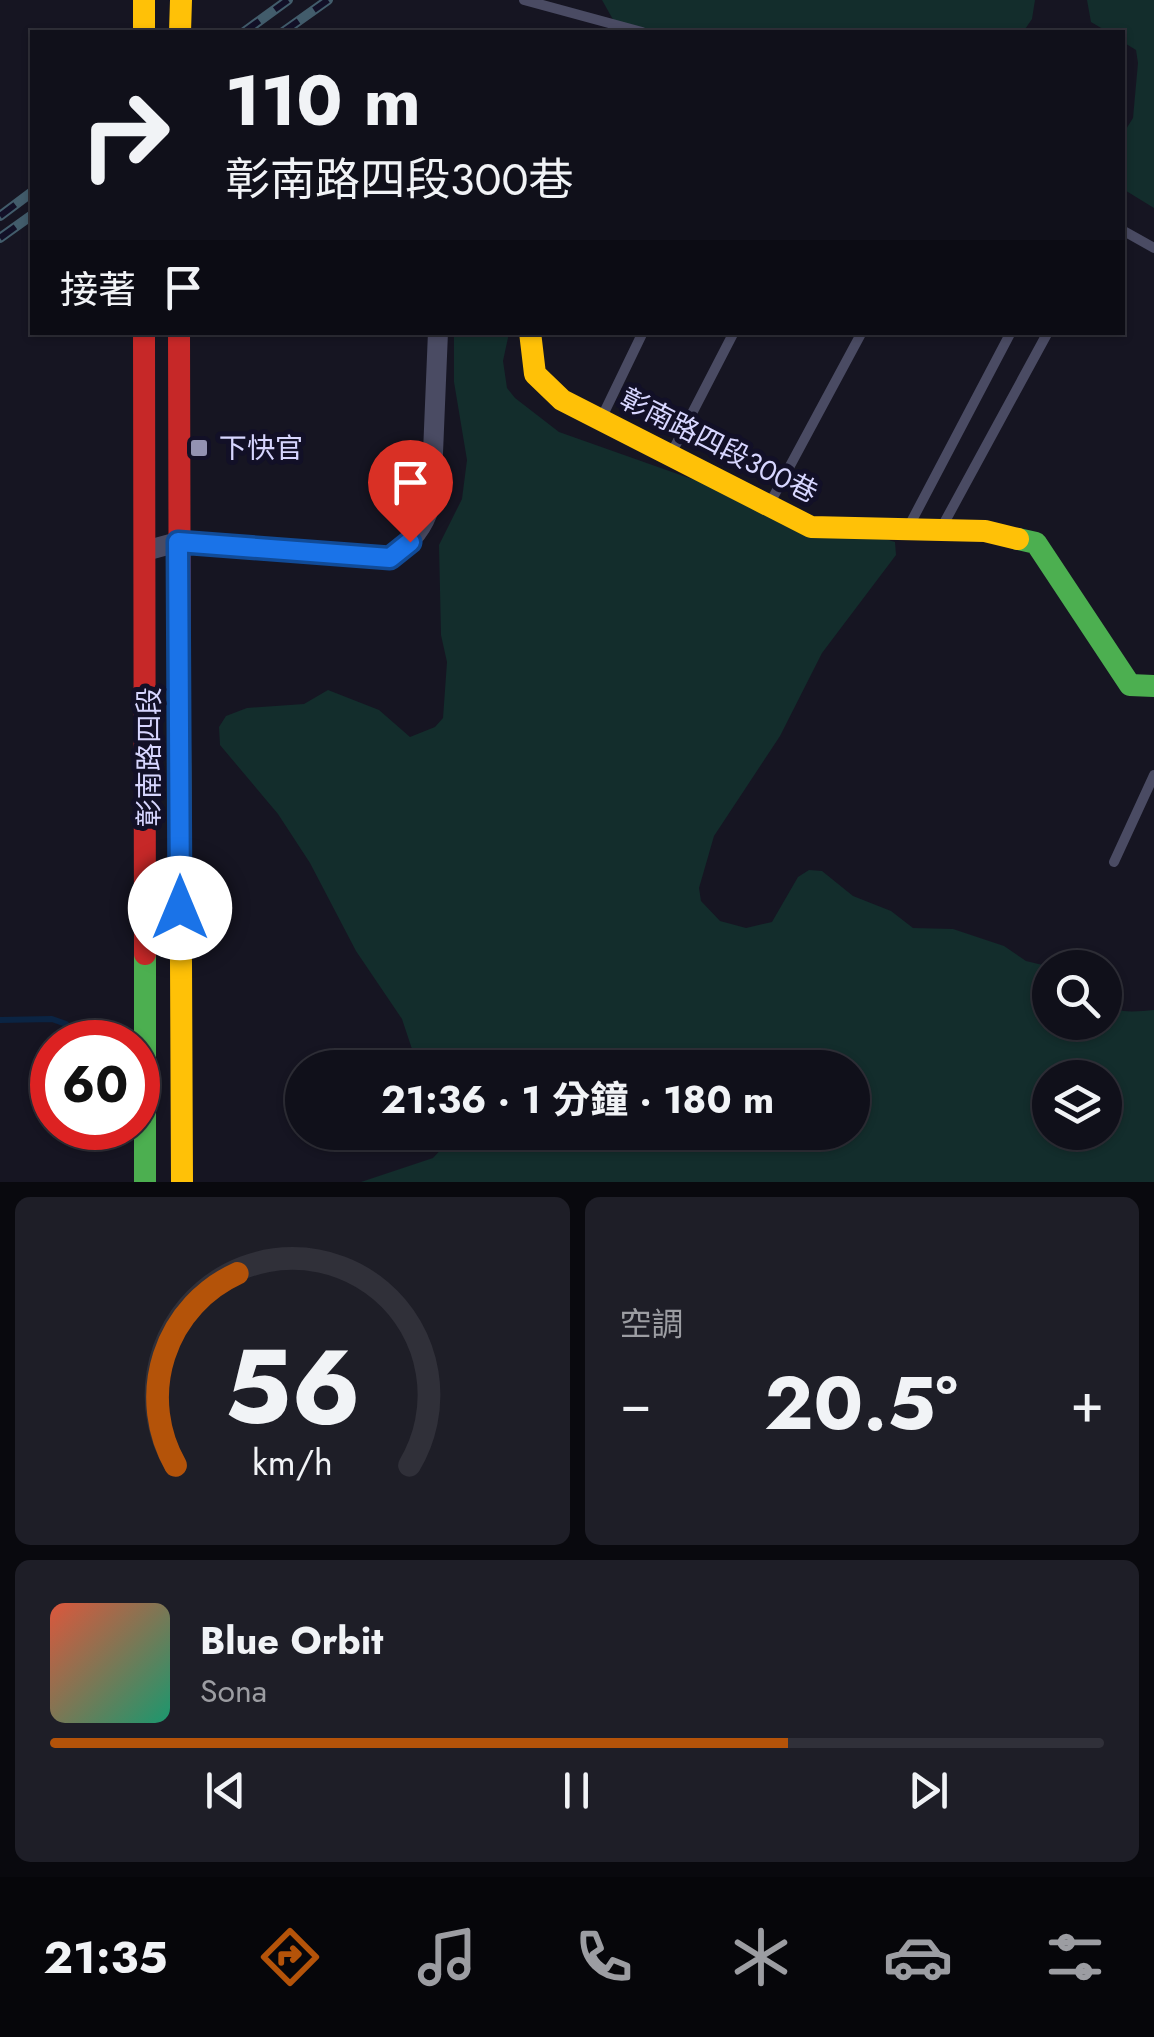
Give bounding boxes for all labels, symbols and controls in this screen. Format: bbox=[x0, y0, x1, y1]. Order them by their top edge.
text: 110 m bbox=[225, 50, 421, 151]
icon: right bbox=[60, 70, 190, 200]
text: 彰南路四段300巷 bbox=[225, 147, 574, 212]
icon: arrive bbox=[156, 260, 211, 315]
text: 接著 bbox=[60, 262, 136, 317]
street label: 彰南路四段300巷 bbox=[613, 378, 825, 513]
place label: 下快官 bbox=[219, 428, 303, 469]
marker: 下快官 bbox=[188, 437, 210, 459]
pin bbox=[368, 440, 453, 543]
icon: arrive bbox=[383, 455, 438, 510]
street label: 彰南路四段 bbox=[129, 687, 170, 827]
position arrow bbox=[128, 856, 232, 960]
map controls bbox=[1032, 950, 1122, 1150]
button: search bbox=[1032, 950, 1122, 1040]
speed limit sign: 60 bbox=[30, 1020, 160, 1150]
button: layers bbox=[1032, 1060, 1122, 1150]
text: 21:36 · 1 分鐘 · 180 m bbox=[381, 1072, 774, 1127]
text: 空調 bbox=[620, 1301, 684, 1347]
text: 56 bbox=[224, 1312, 361, 1462]
text: 20.5° bbox=[764, 1349, 958, 1457]
text: − bbox=[620, 1363, 652, 1443]
text: + bbox=[1070, 1363, 1104, 1443]
text: km/h bbox=[252, 1437, 333, 1488]
text: Blue Orbit bbox=[200, 1613, 383, 1668]
text: Sona bbox=[200, 1668, 267, 1714]
icon: previous bbox=[198, 1763, 253, 1818]
icon: pause bbox=[549, 1763, 604, 1818]
icon: next bbox=[901, 1763, 956, 1818]
icon: directions bbox=[255, 1922, 325, 1992]
icon: music bbox=[412, 1922, 482, 1992]
icon: phone bbox=[569, 1922, 639, 1992]
icon: climate bbox=[726, 1922, 796, 1992]
icon: car bbox=[883, 1922, 953, 1992]
icon: filters bbox=[1040, 1922, 1110, 1992]
text: 21:35 bbox=[44, 1925, 167, 1990]

